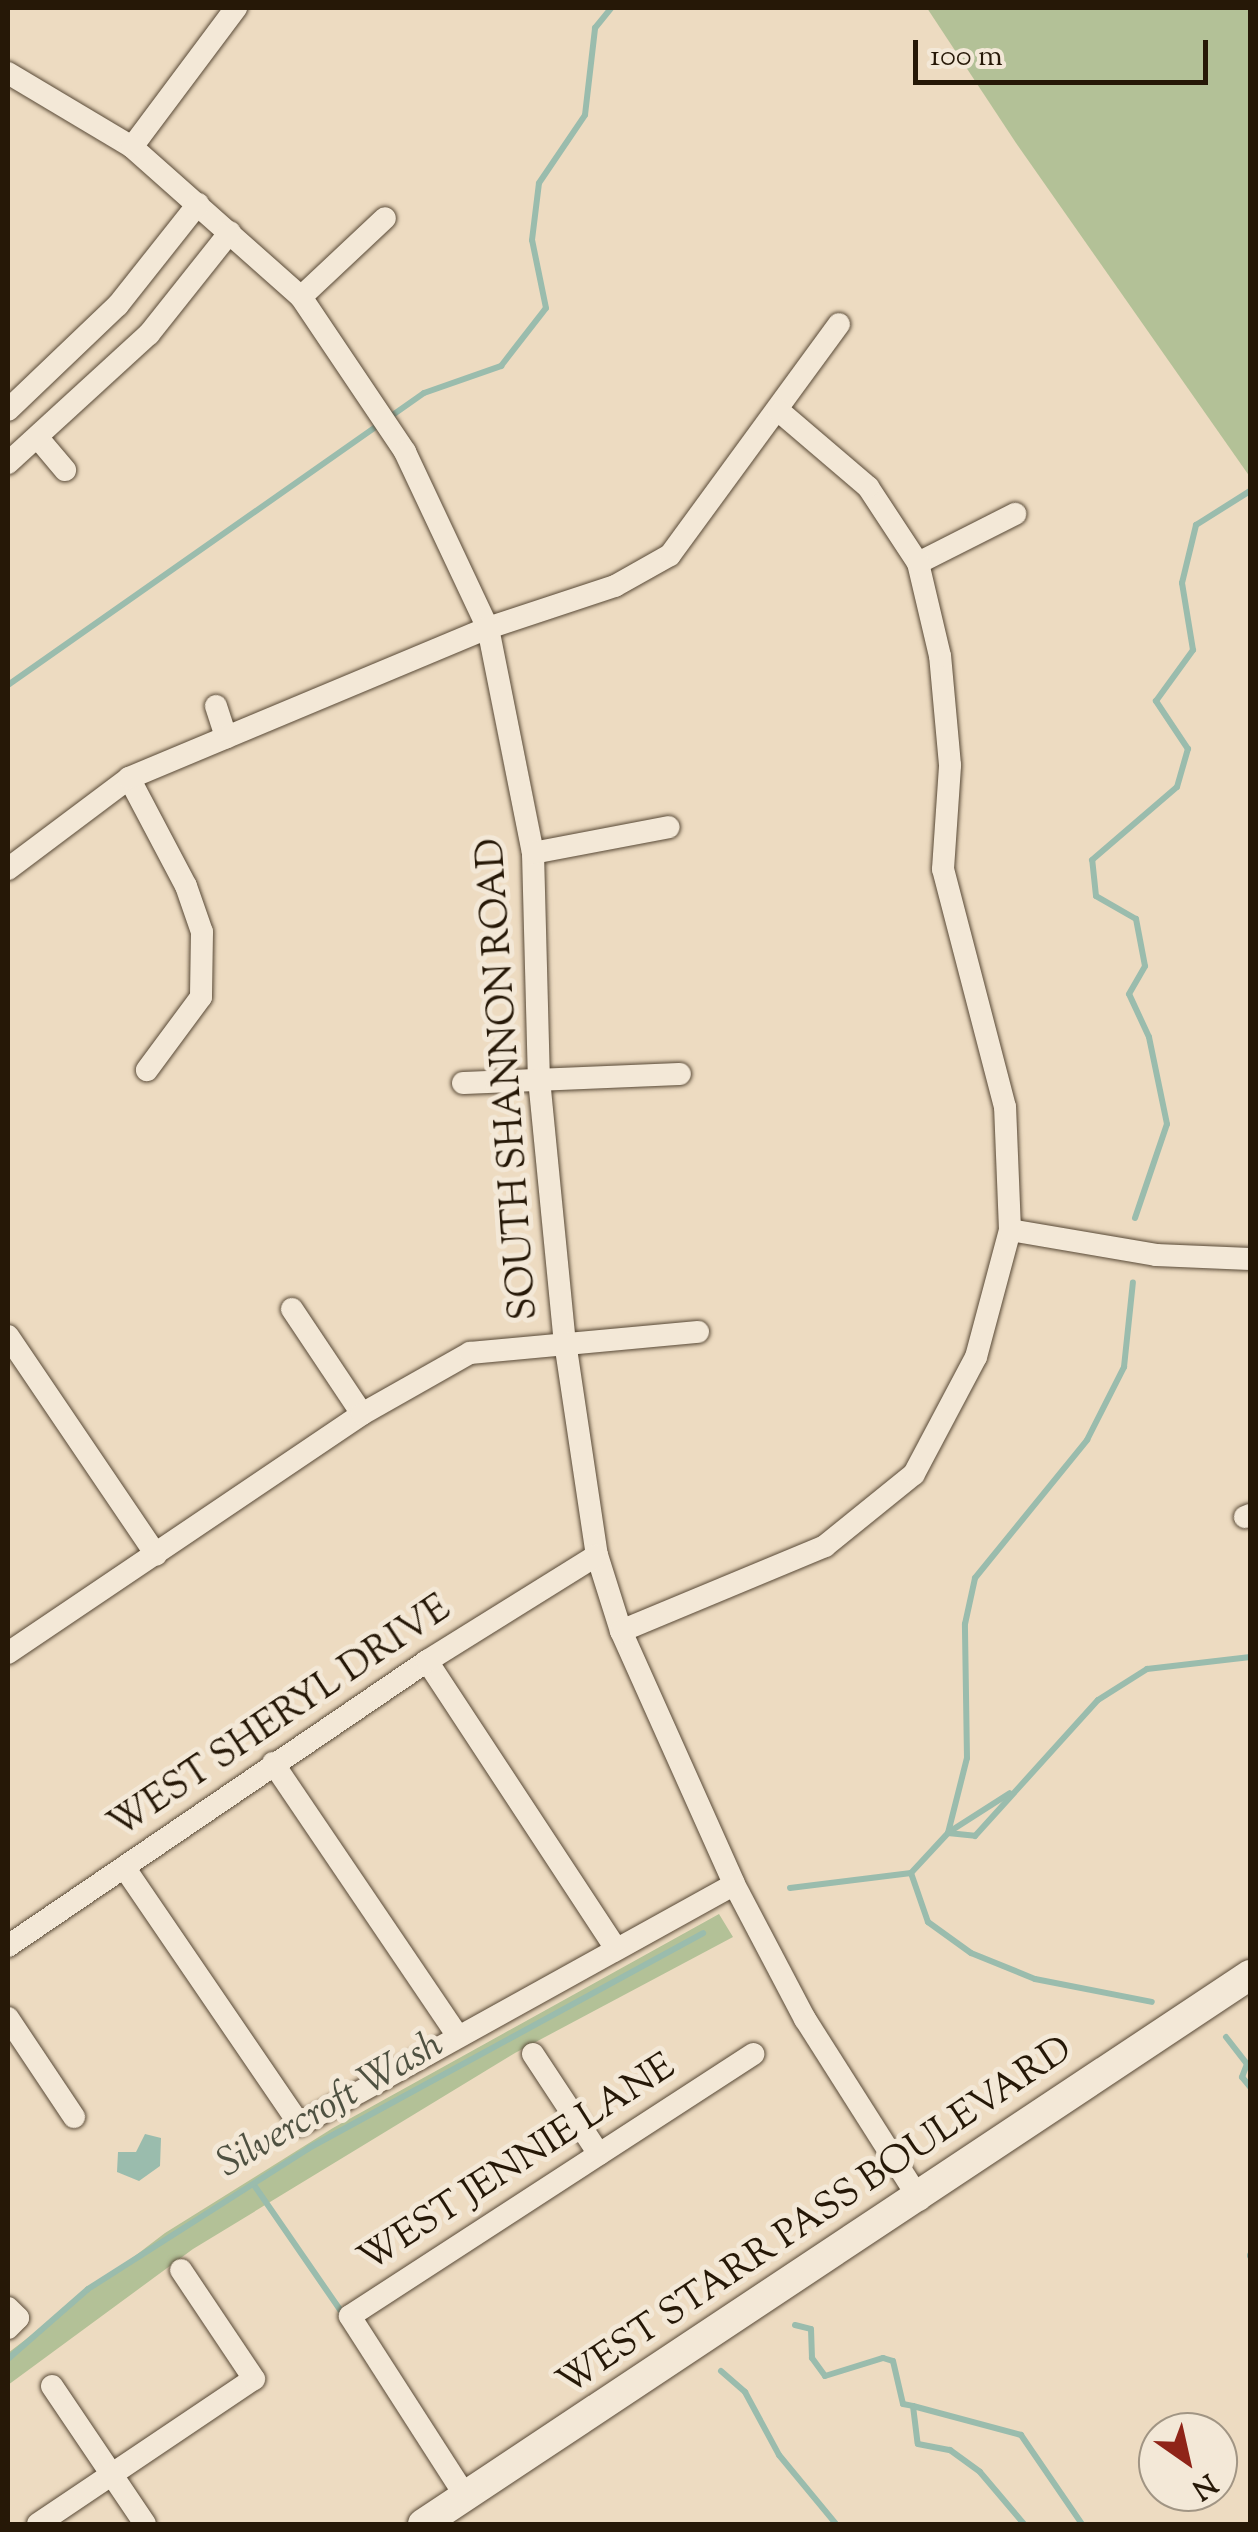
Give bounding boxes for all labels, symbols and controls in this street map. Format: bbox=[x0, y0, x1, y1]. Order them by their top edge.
scale bar bbox=[918, 20, 1213, 82]
text: 100 m bbox=[930, 36, 1003, 79]
street label: SOUTH SHANNON ROAD bbox=[470, 836, 550, 1322]
street label: WEST SHERYL DRIVE bbox=[102, 1588, 460, 1850]
water label: Silvercroft Wash bbox=[210, 2022, 452, 2190]
street label: WEST STARR PASS BOULEVARD bbox=[550, 2028, 1082, 2408]
street label: WEST JENNIE LANE bbox=[351, 2046, 685, 2284]
north arrow bbox=[1138, 2412, 1238, 2512]
text: N bbox=[1183, 2462, 1224, 2508]

